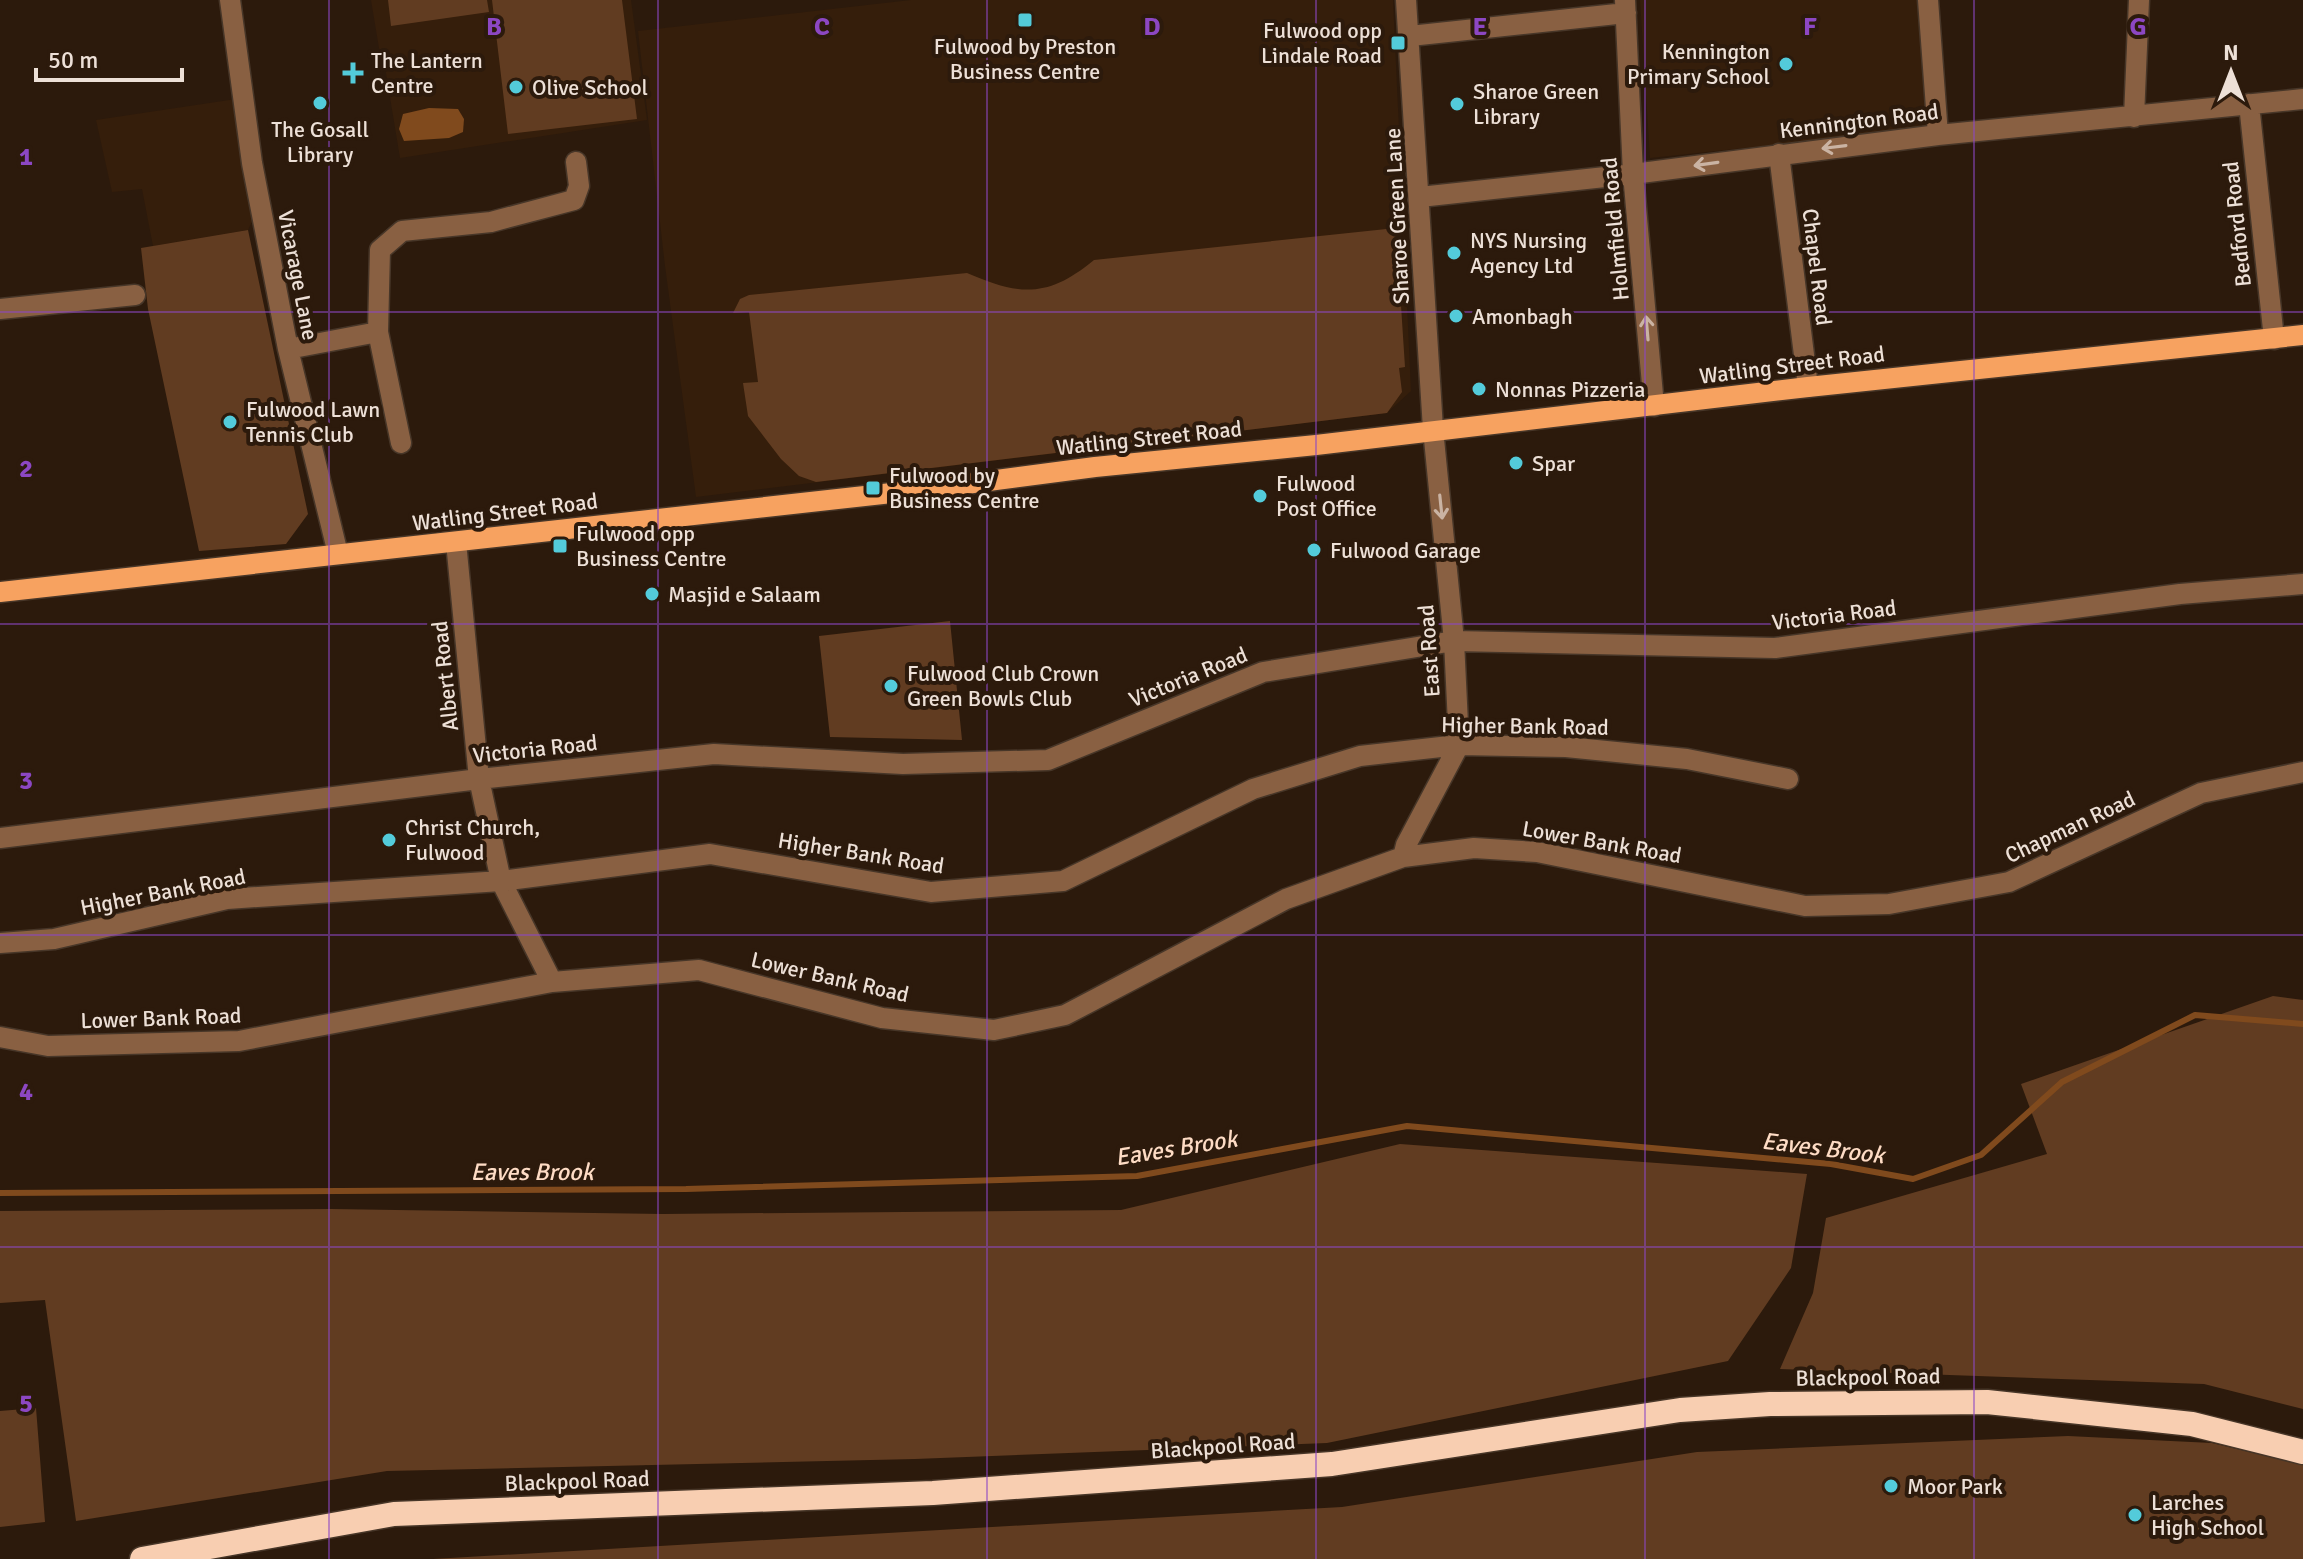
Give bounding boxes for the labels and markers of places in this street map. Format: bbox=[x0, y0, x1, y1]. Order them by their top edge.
marker: Fulwood by Preston Business Centre bbox=[1016, 11, 1034, 29]
place label: Fulwood opp Lindale Road bbox=[1261, 17, 1382, 69]
place label: Fulwood by Preston Business Centre bbox=[934, 33, 1116, 85]
marker: Fulwood opp Lindale Road bbox=[1389, 34, 1407, 52]
place label: Kennington Primary School bbox=[1627, 38, 1770, 90]
place label: The Lantern Centre bbox=[371, 47, 483, 99]
marker: Kennington Primary School bbox=[1777, 55, 1795, 73]
marker: The Lantern Centre bbox=[342, 62, 364, 84]
place label: Olive School bbox=[532, 74, 648, 101]
marker: Olive School bbox=[507, 78, 525, 96]
place label: Sharoe Green Library bbox=[1473, 78, 1599, 130]
marker: The Gosall Library bbox=[311, 94, 329, 112]
marker: Sharoe Green Library bbox=[1448, 95, 1466, 113]
place label: The Gosall Library bbox=[271, 116, 369, 168]
place label: NYS Nursing Agency Ltd bbox=[1470, 227, 1587, 279]
marker: NYS Nursing Agency Ltd bbox=[1445, 244, 1463, 262]
place label: Amonbagh bbox=[1472, 303, 1573, 330]
marker: Amonbagh bbox=[1447, 307, 1465, 325]
place label: Nonnas Pizzeria bbox=[1495, 376, 1645, 403]
marker: Nonnas Pizzeria bbox=[1470, 380, 1488, 398]
place label: Fulwood Lawn Tennis Club bbox=[246, 396, 380, 448]
marker: Fulwood Lawn Tennis Club bbox=[221, 413, 239, 431]
place label: Spar bbox=[1532, 450, 1575, 477]
marker: Spar bbox=[1507, 454, 1525, 472]
place label: Fulwood by Business Centre bbox=[889, 462, 1040, 514]
place label: Fulwood Post Office bbox=[1276, 470, 1377, 522]
marker: Fulwood by Business Centre bbox=[864, 479, 882, 497]
marker: Fulwood Post Office bbox=[1251, 487, 1269, 505]
place label: Fulwood opp Business Centre bbox=[576, 520, 727, 572]
marker: Fulwood opp Business Centre bbox=[551, 537, 569, 555]
place label: Fulwood Garage bbox=[1330, 537, 1481, 564]
marker: Fulwood Garage bbox=[1305, 541, 1323, 559]
place label: Masjid e Salaam bbox=[668, 581, 821, 608]
marker: Masjid e Salaam bbox=[643, 585, 661, 603]
place label: Fulwood Club Crown Green Bowls Club bbox=[907, 660, 1099, 712]
marker: Fulwood Club Crown Green Bowls Club bbox=[882, 677, 900, 695]
place label: Christ Church, Fulwood bbox=[405, 814, 540, 866]
marker: Christ Church, Fulwood bbox=[380, 831, 398, 849]
place label: Moor Park bbox=[1907, 1473, 2003, 1500]
marker: Moor Park bbox=[1882, 1477, 1900, 1495]
place label: Larches High School bbox=[2151, 1489, 2264, 1541]
marker: Larches High School bbox=[2126, 1506, 2144, 1524]

